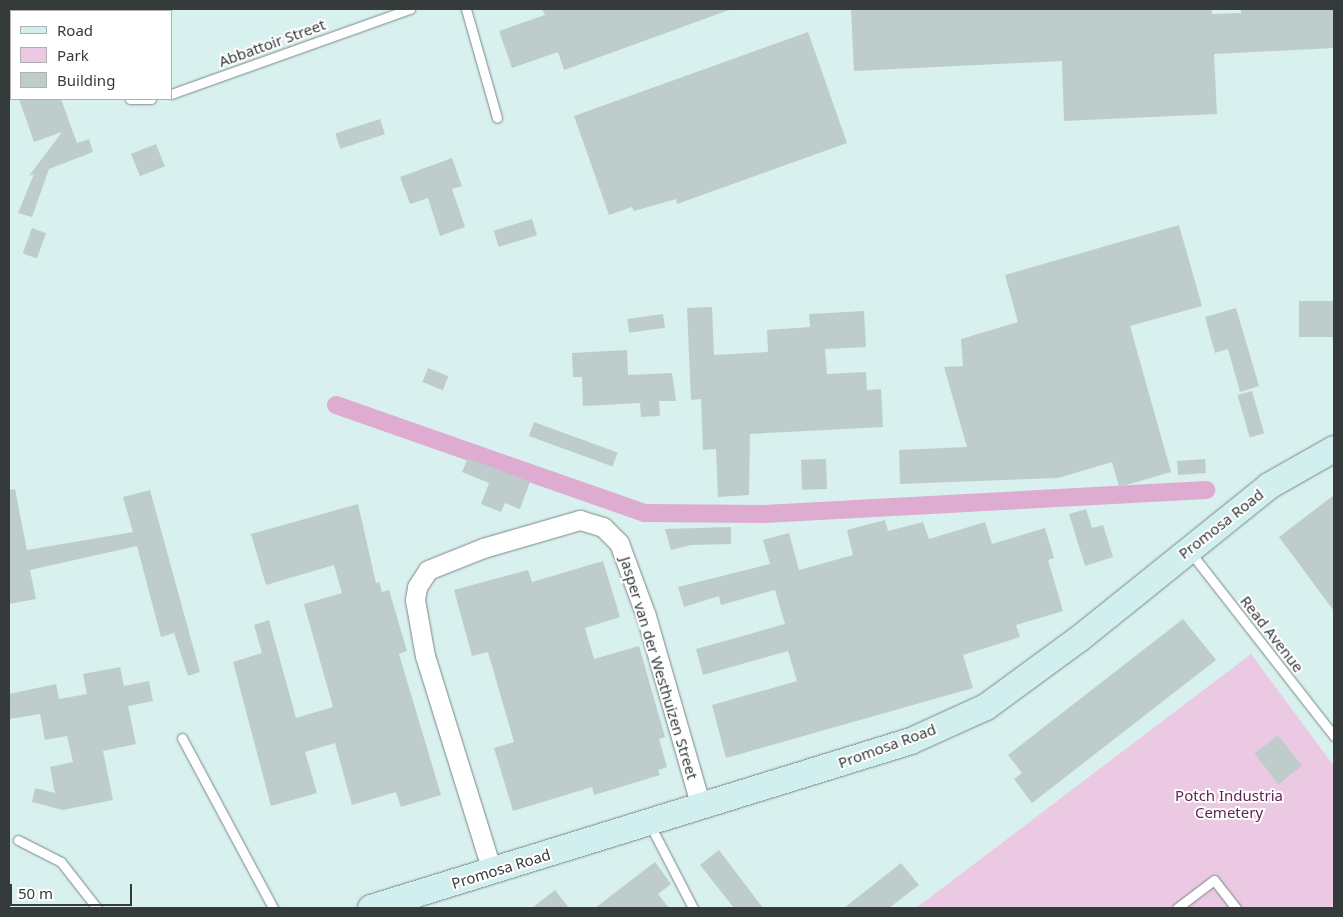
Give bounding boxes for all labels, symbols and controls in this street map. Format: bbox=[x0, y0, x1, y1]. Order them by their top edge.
legend bbox=[10, 10, 172, 100]
street label: Abbattoir Street bbox=[216, 15, 328, 71]
text: Road bbox=[57, 20, 93, 40]
text: Park bbox=[57, 45, 89, 65]
text: Building bbox=[57, 70, 115, 90]
street label: Promosa Road bbox=[1175, 485, 1267, 563]
street label: Jasper van der Westhuizen Street bbox=[616, 554, 702, 782]
street label: Read Avenue bbox=[1237, 592, 1307, 676]
street label: Promosa Road bbox=[836, 720, 938, 772]
park label: Potch Industria Cemetery bbox=[1175, 786, 1283, 821]
street label: Promosa Road bbox=[449, 845, 553, 893]
scale bar bbox=[12, 874, 135, 906]
text: 50 m bbox=[18, 883, 53, 903]

